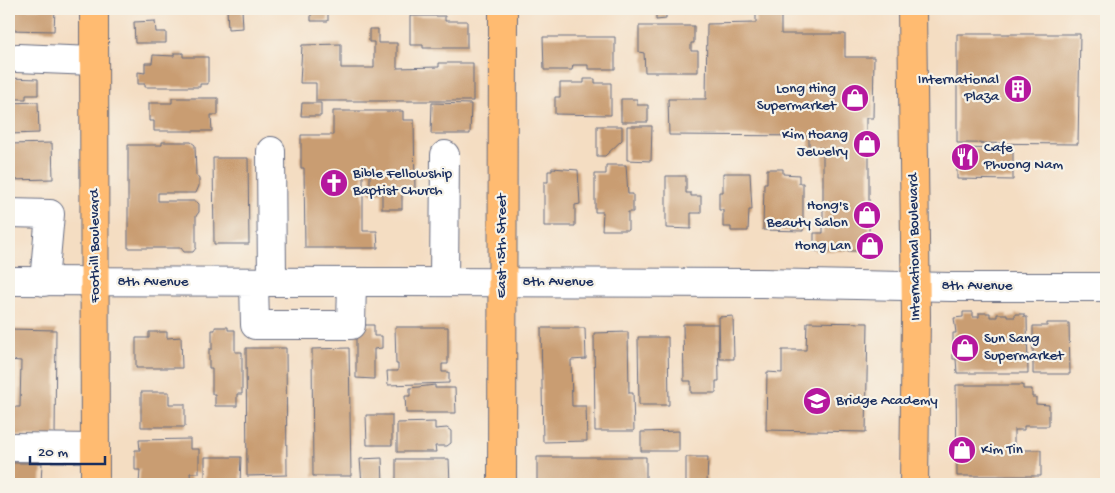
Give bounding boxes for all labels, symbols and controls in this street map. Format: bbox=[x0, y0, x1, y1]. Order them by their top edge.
place label: International Plaza bbox=[918, 71, 1000, 106]
building icon: International Plaza bbox=[1003, 74, 1033, 104]
place label: Long Hing Supermarket bbox=[757, 80, 838, 115]
shop icon: Long Hing Supermarket bbox=[840, 83, 870, 113]
place label: Kim Hoang Jewelry bbox=[782, 126, 849, 161]
shop icon: Kim Hoang Jewelry bbox=[852, 129, 882, 159]
place label: Cafe Phuong Nam bbox=[983, 139, 1063, 174]
restaurant icon: Cafe Phuong Nam bbox=[950, 142, 980, 172]
place label: Bible Fellowship Baptist Church bbox=[352, 165, 453, 200]
church icon: Bible Fellowship Baptist Church bbox=[319, 168, 349, 198]
street label: International Boulevard bbox=[905, 172, 925, 321]
street label: Foothill Boulevard bbox=[86, 188, 104, 304]
street label: East 15th Street bbox=[493, 192, 511, 298]
place label: Hong's Beauty Salon bbox=[766, 197, 848, 232]
shop icon: Hong's Beauty Salon bbox=[852, 200, 882, 230]
shop icon: Hong Lan bbox=[855, 231, 885, 261]
place label: Hong Lan bbox=[794, 237, 851, 255]
street label: 8th Avenue bbox=[117, 273, 189, 291]
street label: 8th Avenue bbox=[522, 273, 594, 291]
street label: 8th Avenue bbox=[941, 277, 1013, 295]
place label: Sun Sang Supermarket bbox=[984, 330, 1065, 365]
shop icon: Sun Sang Supermarket bbox=[950, 333, 980, 363]
school or university icon: Bridge Academy bbox=[802, 386, 832, 416]
place label: Bridge Academy bbox=[835, 392, 938, 410]
scale bar bbox=[30, 433, 105, 465]
shop icon: Kim Tin bbox=[947, 435, 977, 465]
place label: Kim Tin bbox=[981, 441, 1023, 459]
text: 20 m bbox=[38, 444, 68, 462]

